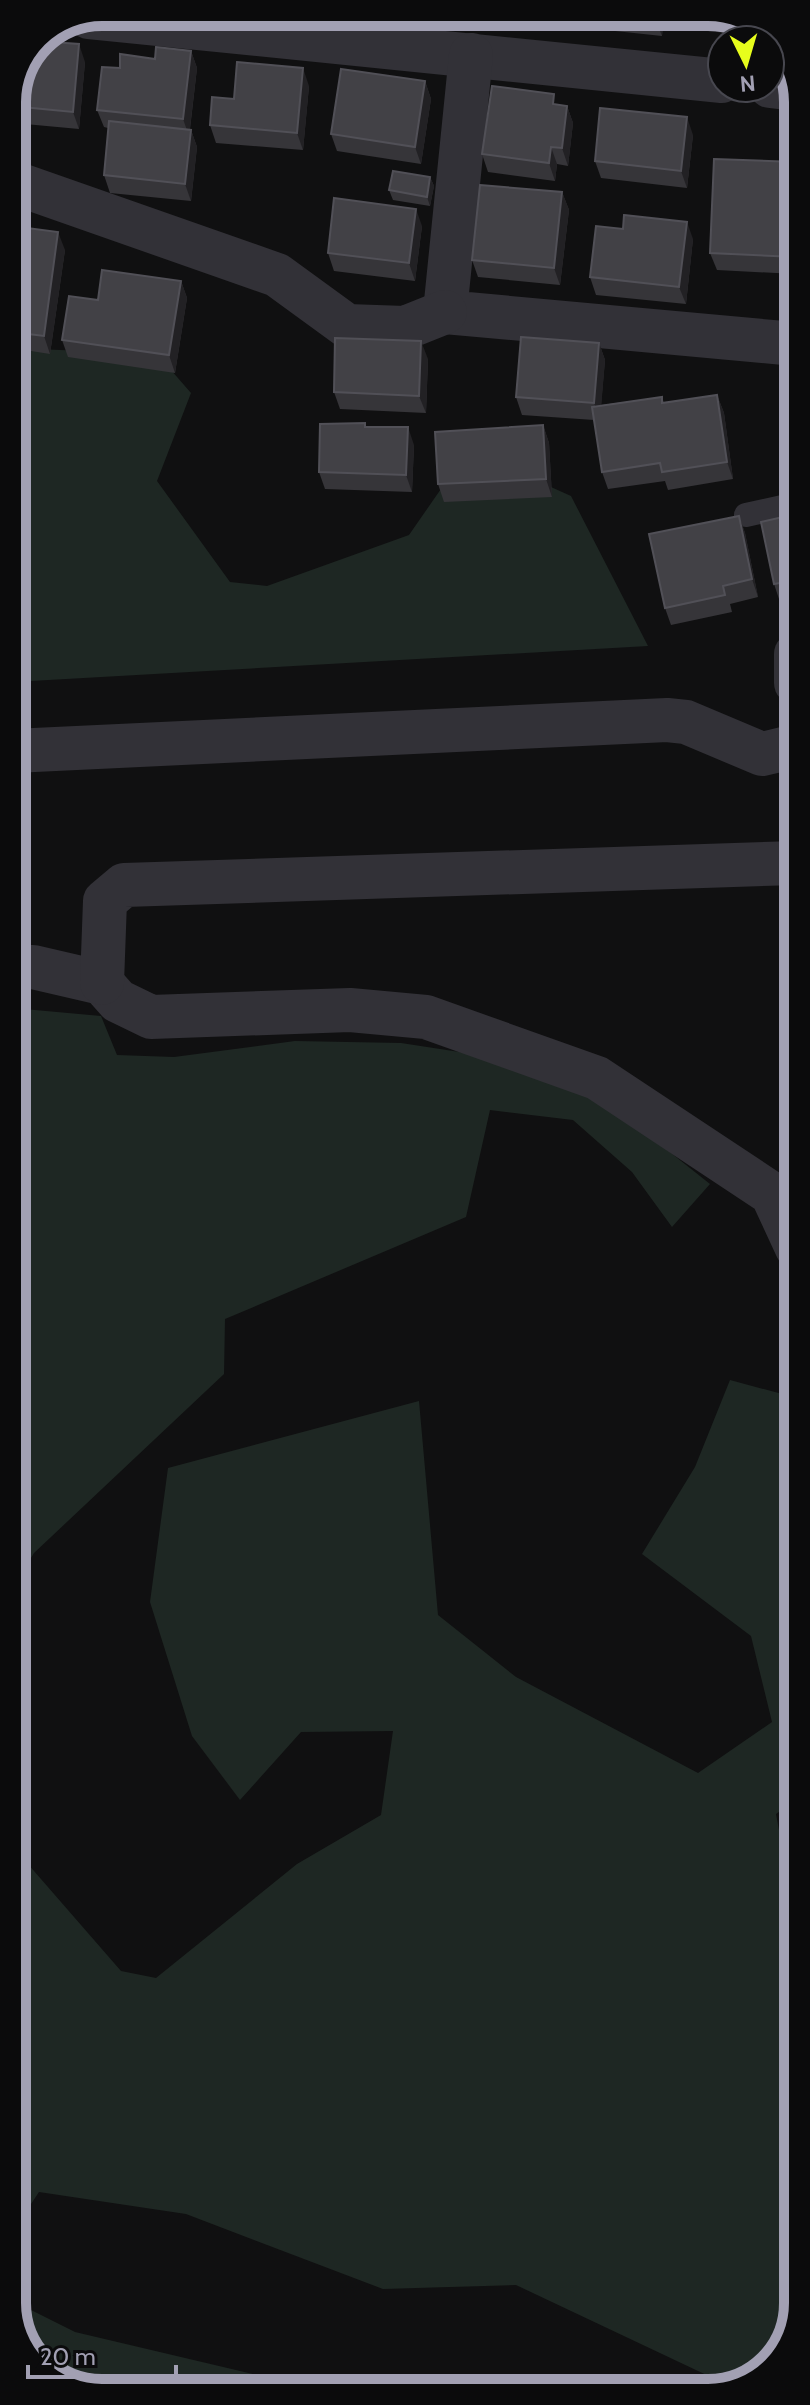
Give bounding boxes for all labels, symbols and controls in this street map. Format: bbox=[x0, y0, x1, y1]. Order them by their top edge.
north arrow bbox=[706, 24, 786, 104]
text: N bbox=[739, 69, 757, 98]
scale bar bbox=[28, 2329, 176, 2379]
text: 20 m bbox=[40, 2342, 96, 2371]

